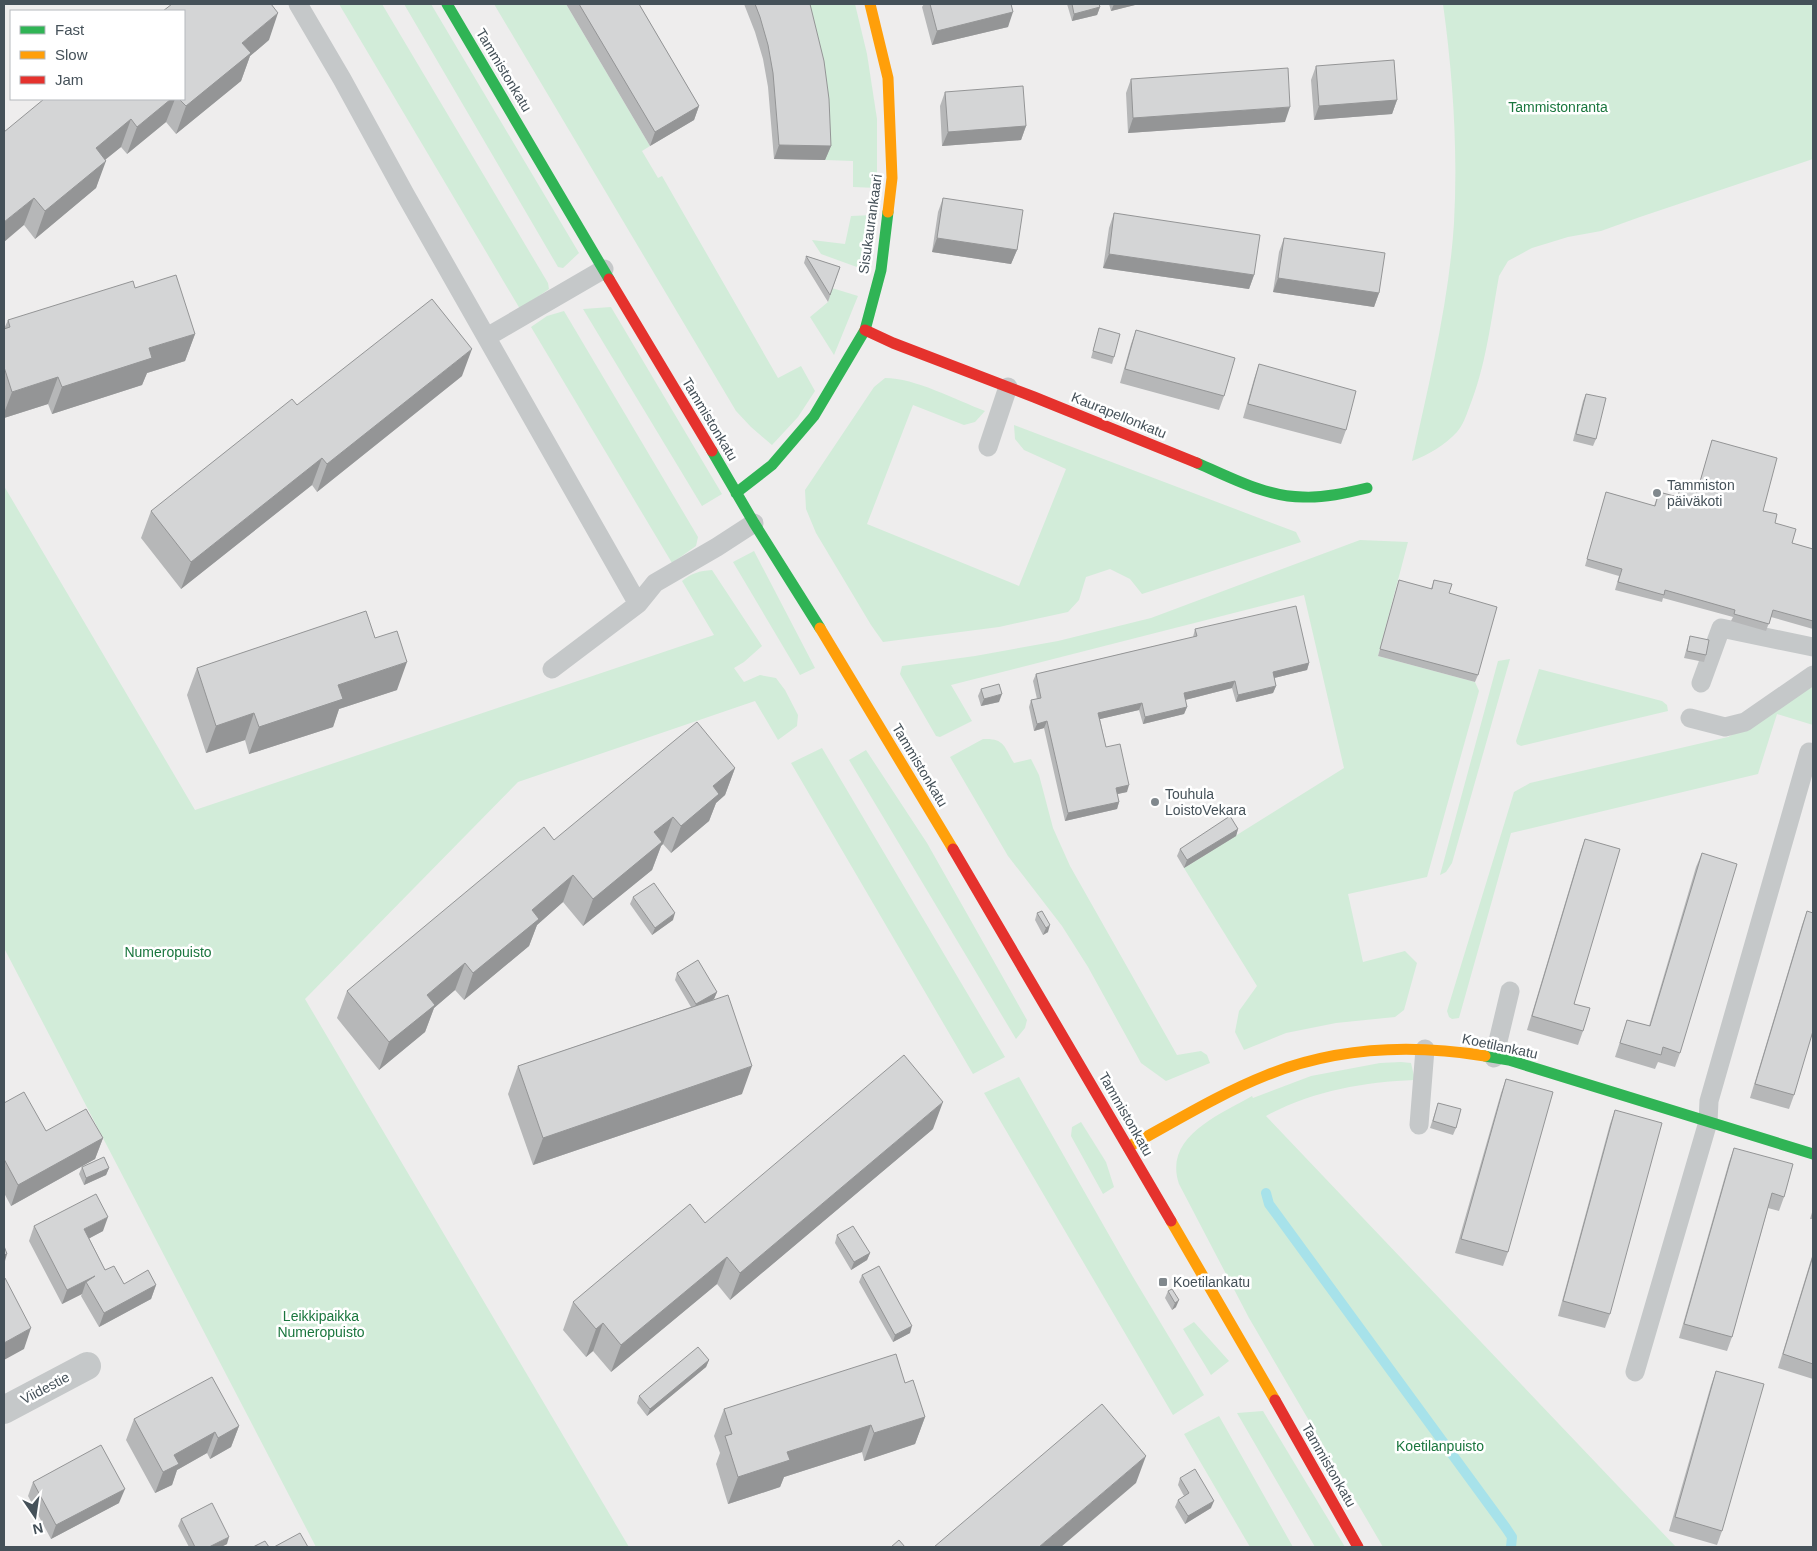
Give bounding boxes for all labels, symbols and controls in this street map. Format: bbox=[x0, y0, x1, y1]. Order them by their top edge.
legend bbox=[10, 10, 185, 100]
text: Fast bbox=[55, 21, 85, 38]
street label: Tammistonkatu bbox=[473, 26, 535, 114]
text: Slow bbox=[55, 46, 88, 63]
text: Jam bbox=[55, 71, 83, 88]
park label: Tammistonranta bbox=[1508, 99, 1608, 115]
street label: Sisukaurankaari bbox=[855, 173, 885, 275]
street label: Tammistonkatu bbox=[679, 375, 741, 463]
street label: Kaurapellonkatu bbox=[1069, 389, 1169, 441]
place label: Tammiston päiväkoti bbox=[1667, 477, 1735, 509]
marker: Tammiston päiväkoti bbox=[1651, 487, 1663, 499]
street label: Tammistonkatu bbox=[889, 721, 951, 809]
place label: Touhula LoistoVekara bbox=[1165, 786, 1246, 818]
marker: Touhula LoistoVekara bbox=[1149, 796, 1161, 808]
park label: Numeropuisto bbox=[124, 944, 212, 960]
street label: Koetilankatu bbox=[1461, 1030, 1539, 1062]
street label: Tammistonkatu bbox=[1096, 1069, 1156, 1159]
place label: Koetilankatu bbox=[1173, 1274, 1250, 1290]
marker: Koetilankatu bbox=[1157, 1276, 1169, 1288]
park label: Leikkipaikka Numeropuisto bbox=[277, 1308, 365, 1340]
street label: Viidestie bbox=[18, 1368, 72, 1407]
street label: Tammistonkatu bbox=[1299, 1420, 1359, 1510]
park label: Koetilanpuisto bbox=[1396, 1438, 1484, 1454]
north arrow bbox=[10, 1491, 60, 1541]
text: N bbox=[31, 1520, 45, 1538]

